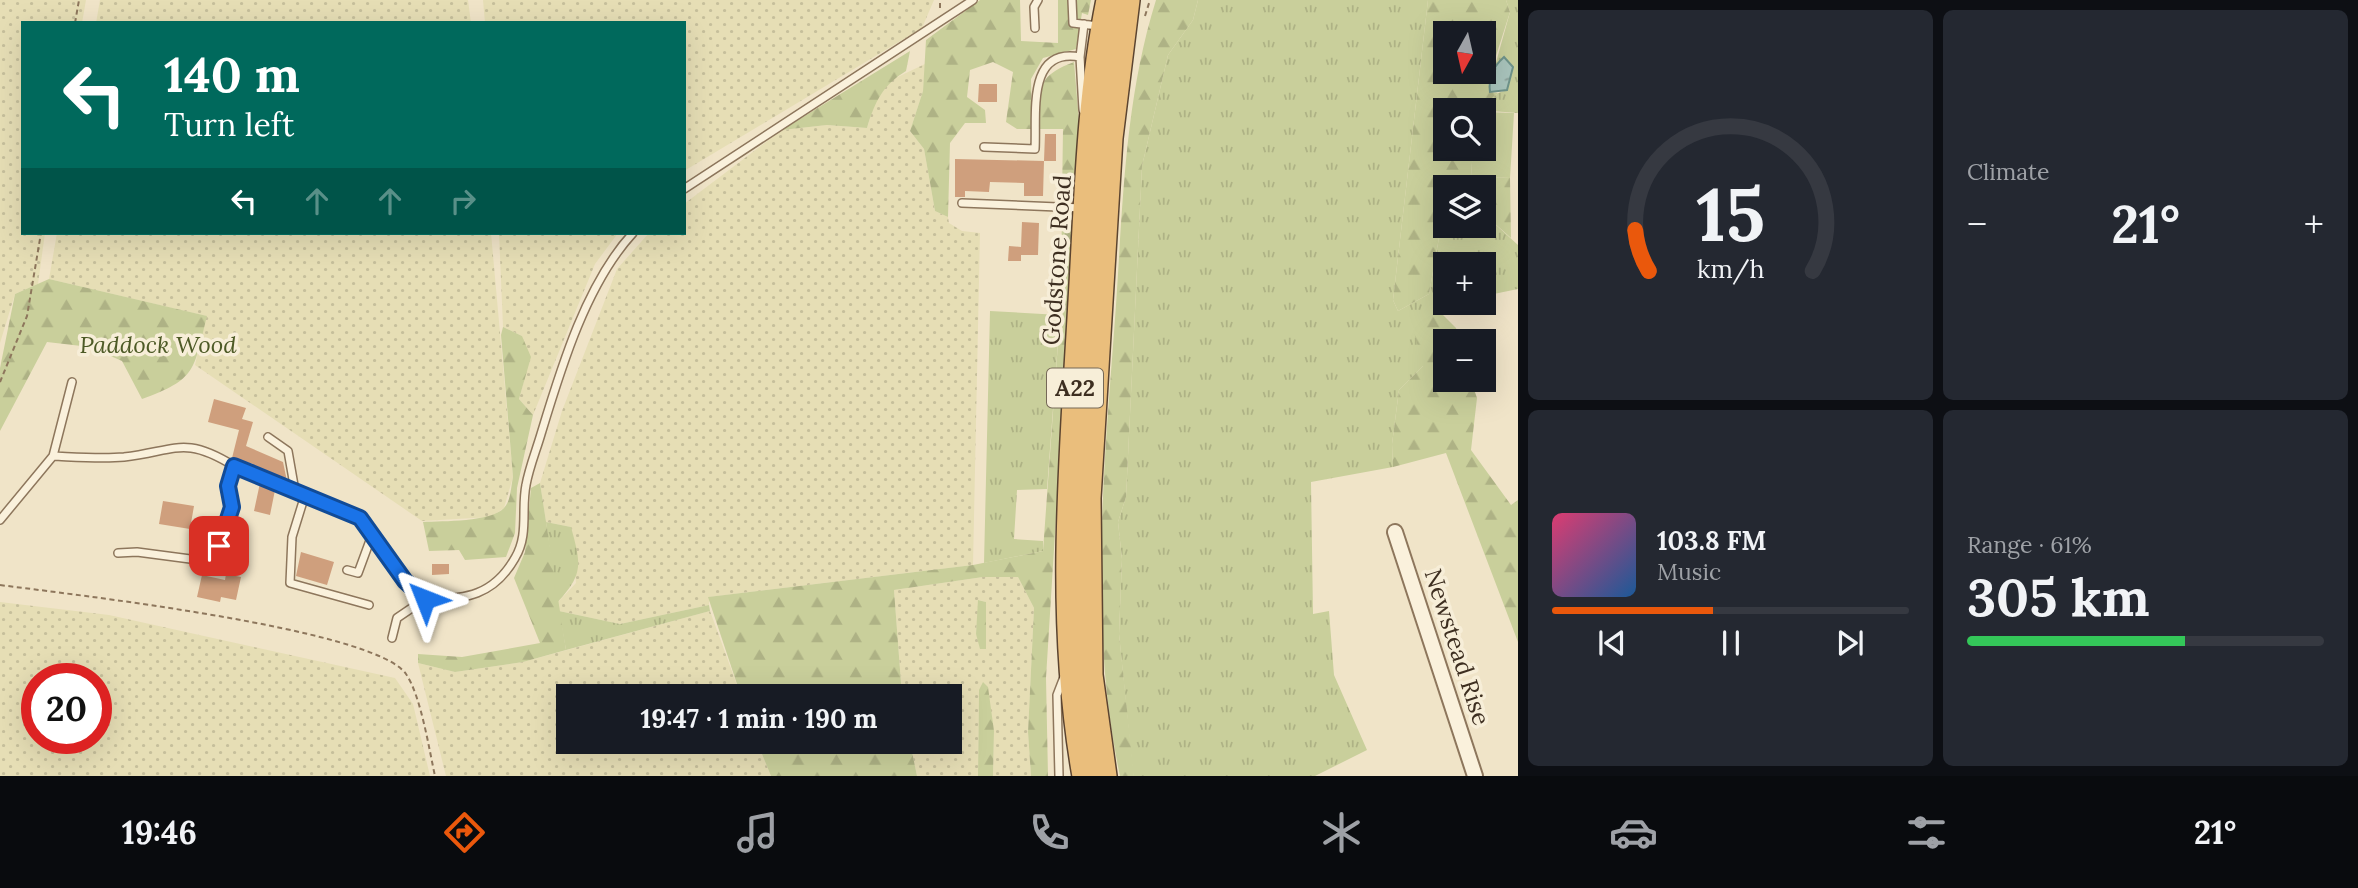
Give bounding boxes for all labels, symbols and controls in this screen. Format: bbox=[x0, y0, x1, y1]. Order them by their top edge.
north arrow bbox=[1433, 21, 1496, 84]
map controls bbox=[1433, 21, 1496, 392]
text: 140 m bbox=[164, 43, 300, 105]
icon: left bbox=[49, 49, 140, 140]
button: search bbox=[1433, 98, 1496, 161]
text: Turn left bbox=[164, 104, 294, 145]
text: Climate bbox=[1967, 157, 2049, 186]
text: 15 bbox=[1696, 168, 1765, 261]
street label: Godstone Road bbox=[1035, 174, 1078, 346]
button: layers bbox=[1433, 175, 1496, 238]
icon: left bbox=[225, 182, 263, 220]
icon: ahead bbox=[298, 182, 336, 220]
icon: ahead bbox=[371, 182, 409, 220]
icon: right bbox=[444, 182, 482, 220]
text: 21° bbox=[2111, 191, 2180, 257]
text: − bbox=[1967, 200, 1987, 248]
text: + bbox=[2304, 200, 2324, 248]
button: + bbox=[1433, 252, 1496, 315]
text: km/h bbox=[1697, 253, 1764, 285]
park label: Paddock Wood bbox=[80, 329, 237, 360]
button: − bbox=[1433, 329, 1496, 392]
road number: A22 bbox=[1047, 368, 1103, 408]
pin bbox=[189, 516, 249, 576]
text: 103.8 FM bbox=[1657, 524, 1767, 557]
icon: arrive bbox=[200, 527, 238, 565]
text: Range · 61% bbox=[1967, 530, 2092, 559]
text: Music bbox=[1657, 557, 1721, 586]
position arrow bbox=[388, 562, 462, 636]
text: 305 km bbox=[1967, 564, 2150, 630]
street label: Newstead Rise bbox=[1418, 565, 1497, 729]
icon: previous bbox=[1593, 624, 1631, 662]
icon: pause bbox=[1712, 624, 1750, 662]
icon: next bbox=[1831, 624, 1869, 662]
speed limit sign: 20 bbox=[21, 663, 112, 754]
text: 19:47 · 1 min · 190 m bbox=[641, 702, 877, 735]
icon: directions bbox=[440, 808, 489, 857]
icon: music bbox=[733, 808, 782, 857]
icon: phone bbox=[1025, 808, 1074, 857]
icon: climate bbox=[1317, 808, 1366, 857]
icon: car bbox=[1609, 808, 1658, 857]
icon: filters bbox=[1902, 808, 1951, 857]
text: 19:46 bbox=[122, 812, 197, 853]
text: 21° bbox=[2194, 812, 2236, 853]

